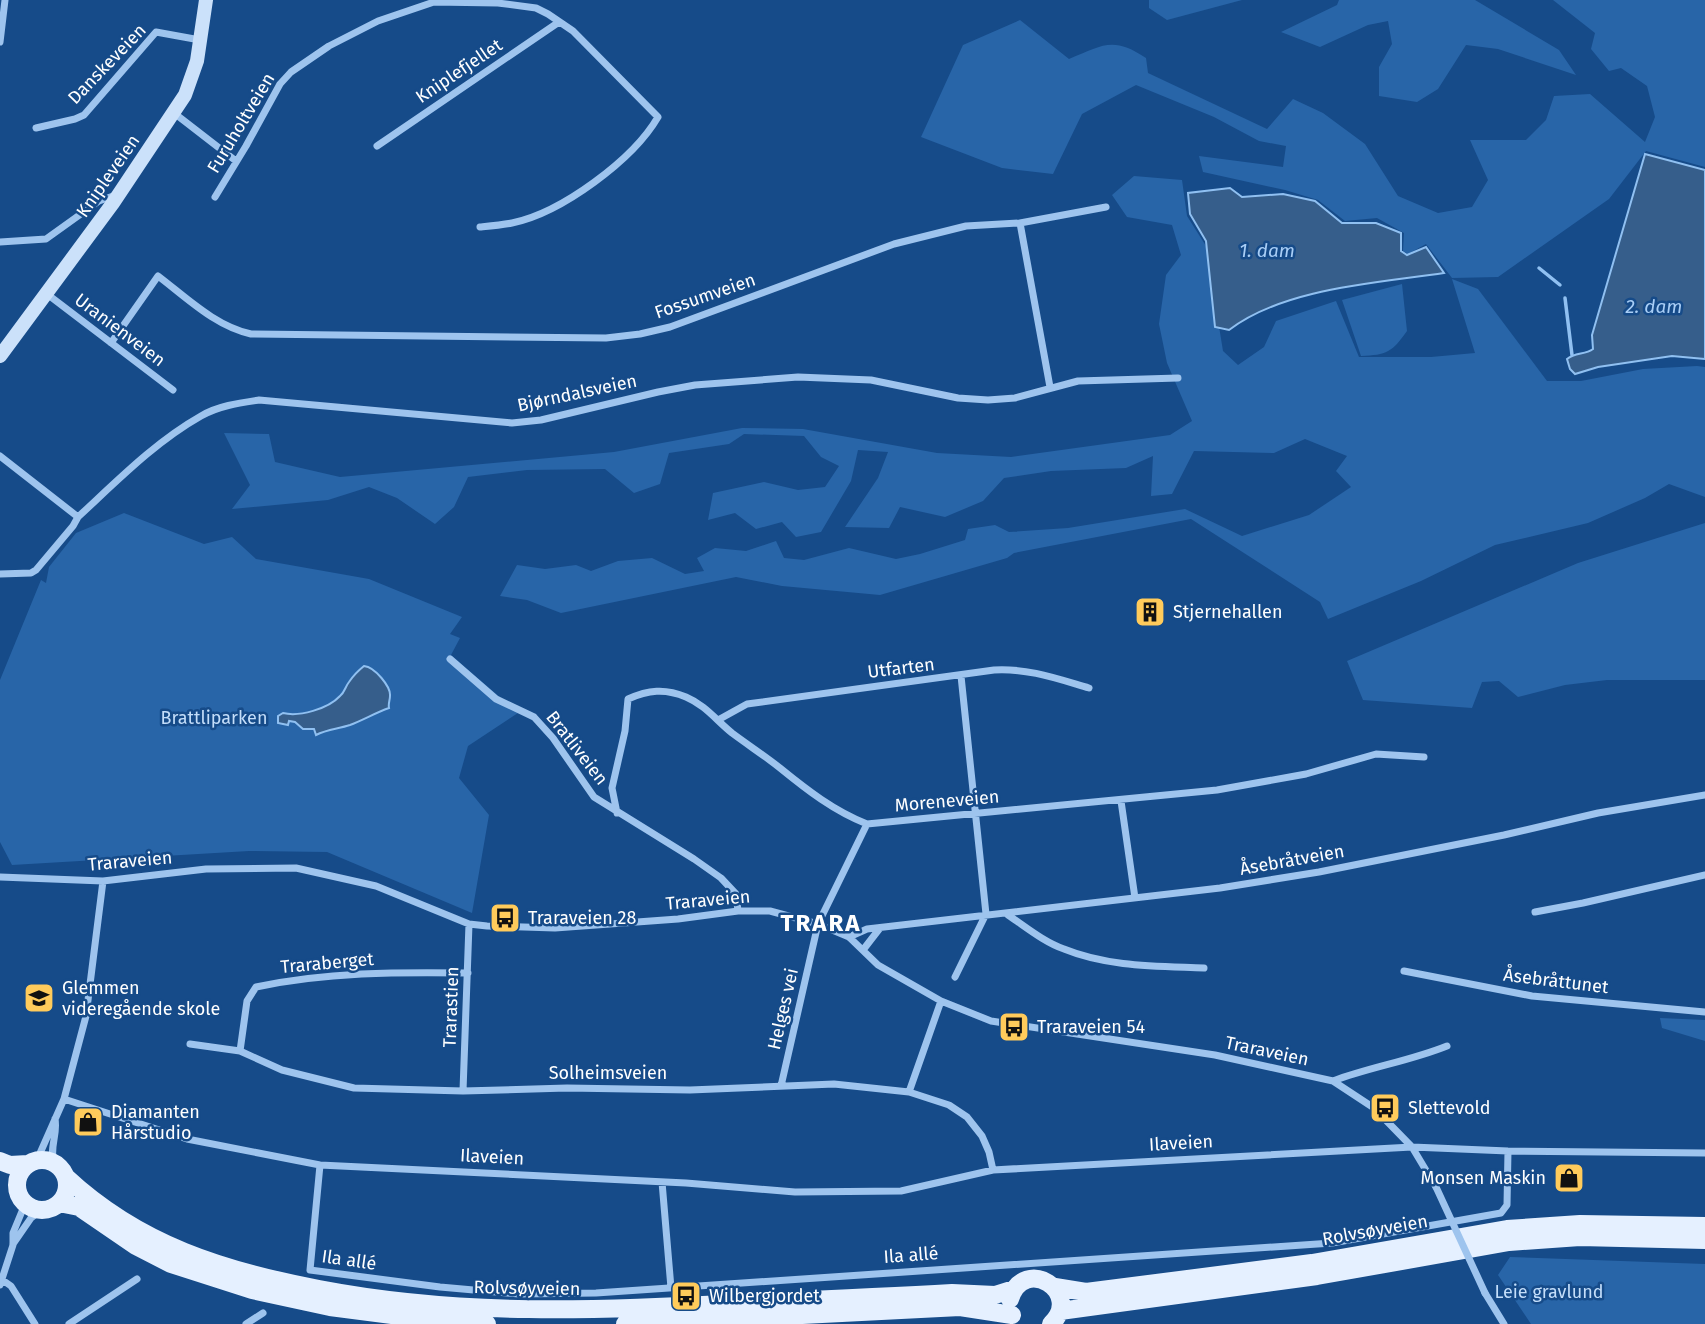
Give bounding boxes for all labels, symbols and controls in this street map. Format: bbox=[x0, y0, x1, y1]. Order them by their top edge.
street label: Danskeveien bbox=[63, 19, 151, 109]
street label: Kniplefjellet bbox=[412, 34, 507, 108]
street label: Furuholtveien bbox=[203, 69, 279, 177]
street label: Knipleveien bbox=[71, 130, 145, 222]
water label: 1. dam bbox=[1239, 239, 1295, 262]
street label: Fossumveien bbox=[652, 268, 758, 324]
street label: Uranienveien bbox=[70, 289, 170, 371]
water label: 2. dam bbox=[1626, 295, 1682, 318]
street label: Bjørndalsveien bbox=[515, 370, 639, 416]
building icon: Stjernehallen bbox=[1133, 595, 1167, 629]
place label: Stjernehallen bbox=[1173, 601, 1282, 623]
street label: Utfarten bbox=[866, 653, 936, 683]
park label: Brattliparken bbox=[161, 707, 267, 729]
street label: Bratliveien bbox=[541, 707, 613, 789]
street label: Moreneveien bbox=[894, 785, 1000, 817]
street label: Åsebråtveien bbox=[1238, 839, 1346, 880]
street label: Traraveien bbox=[87, 846, 173, 876]
street label: Traraveien bbox=[665, 885, 751, 915]
bus stop icon: Traraveien 28 bbox=[488, 901, 522, 935]
place label: Traraveien 28 bbox=[528, 907, 636, 929]
district label: TRARA bbox=[781, 909, 861, 937]
street label: Traraberget bbox=[279, 948, 375, 978]
street label: Åsebråttunet bbox=[1502, 963, 1610, 998]
street label: Trarastien bbox=[439, 966, 463, 1048]
street label: Helges vei bbox=[763, 966, 803, 1052]
place label: Glemmen videregående skole bbox=[62, 977, 220, 1020]
school or university icon: Glemmen videregående skole bbox=[22, 981, 56, 1015]
bus stop icon: Traraveien 54 bbox=[997, 1010, 1031, 1044]
place label: Traraveien 54 bbox=[1037, 1016, 1146, 1038]
street label: Traraveien bbox=[1223, 1031, 1311, 1071]
street label: Solheimsveien bbox=[549, 1062, 667, 1084]
bus stop icon: Slettevold bbox=[1368, 1091, 1402, 1125]
place label: Slettevold bbox=[1408, 1097, 1491, 1119]
place label: Diamanten Hårstudio bbox=[111, 1101, 200, 1144]
shop icon: Diamanten Hårstudio bbox=[71, 1105, 105, 1139]
street label: Ilaveien bbox=[1148, 1130, 1214, 1156]
street label: Ilaveien bbox=[459, 1144, 525, 1170]
shop icon: Monsen Maskin bbox=[1552, 1161, 1586, 1195]
place label: Monsen Maskin bbox=[1421, 1167, 1546, 1189]
street label: Rolvsøyveien bbox=[1321, 1210, 1429, 1250]
street label: Ila allé bbox=[883, 1242, 939, 1268]
street label: Ila allé bbox=[320, 1245, 378, 1275]
street label: Rolvsøyveien bbox=[473, 1276, 581, 1300]
bus stop icon: Wilbergjordet bbox=[669, 1279, 703, 1313]
park label: Leie gravlund bbox=[1494, 1281, 1604, 1303]
place label: Wilbergjordet bbox=[709, 1285, 820, 1307]

